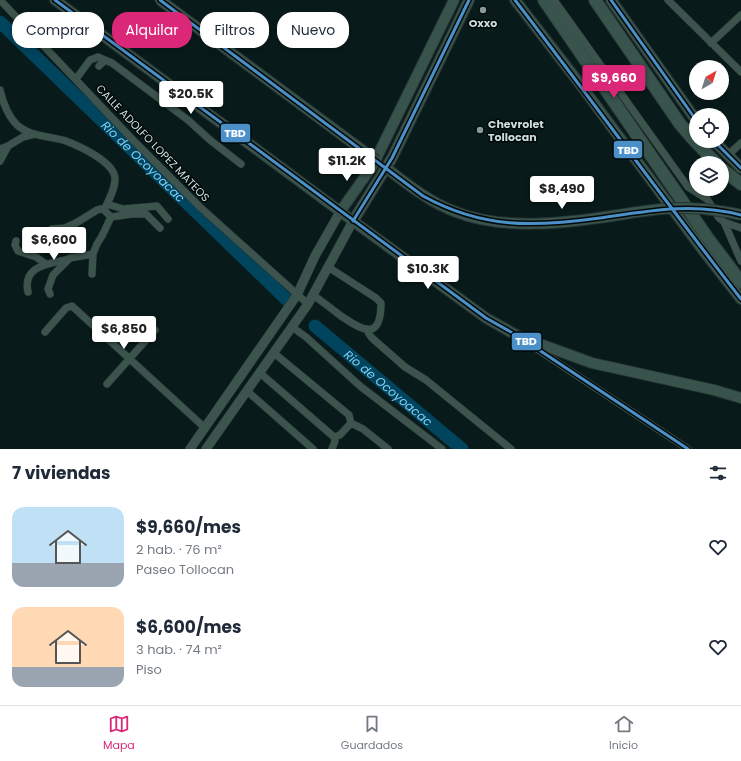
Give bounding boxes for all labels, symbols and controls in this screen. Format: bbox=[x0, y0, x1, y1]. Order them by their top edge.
marker: Oxxo bbox=[478, 5, 488, 15]
chip: Comprar bbox=[12, 12, 104, 48]
chip: Alquilar bbox=[112, 12, 192, 48]
chip: Filtros bbox=[200, 12, 269, 48]
chip: Nuevo bbox=[277, 12, 349, 48]
place label: Oxxo bbox=[469, 15, 497, 31]
north arrow bbox=[689, 60, 729, 100]
map controls bbox=[689, 60, 729, 196]
pin: $9,660 bbox=[581, 65, 647, 99]
text: $9,660 bbox=[591, 68, 637, 87]
street label: CALLE ADOLFO LOPEZ MATEOS bbox=[93, 81, 213, 205]
pin: $20.5K bbox=[158, 81, 224, 115]
text: $20.5K bbox=[168, 84, 214, 103]
button: locate bbox=[689, 108, 729, 148]
place label: Chevrolet Tollocan bbox=[488, 116, 544, 145]
water label: Rio de Ocoyoacac bbox=[98, 117, 189, 206]
line badge: TBD bbox=[220, 123, 251, 143]
text: TBD bbox=[224, 125, 246, 141]
marker: Chevrolet Tollocan bbox=[475, 125, 485, 135]
line badge: TBD bbox=[613, 140, 643, 159]
text: TBD bbox=[617, 142, 639, 158]
pin: $11.2K bbox=[314, 148, 380, 182]
text: $11.2K bbox=[328, 151, 366, 170]
button: layers bbox=[689, 156, 729, 196]
pin: $8,490 bbox=[529, 176, 595, 210]
text: $8,490 bbox=[539, 179, 585, 198]
pin: $6,600 bbox=[21, 227, 87, 261]
text: $6,600 bbox=[31, 230, 77, 249]
pin: $10.3K bbox=[395, 256, 461, 290]
text: $10.3K bbox=[407, 259, 449, 278]
pin: $6,850 bbox=[91, 316, 157, 350]
text: $6,850 bbox=[101, 319, 147, 338]
line badge: TBD bbox=[511, 332, 542, 351]
text: TBD bbox=[515, 333, 537, 349]
water label: Rio de Ocoyoacac bbox=[341, 346, 436, 430]
text: 7 viviendas bbox=[12, 461, 111, 485]
icon: filters bbox=[707, 462, 729, 484]
text: $9,660/mes bbox=[136, 515, 241, 539]
icon: home bbox=[44, 523, 92, 571]
icon: heart bbox=[707, 536, 729, 558]
text: 2 hab. · 76 m² bbox=[136, 540, 222, 559]
text: Paseo Tollocan bbox=[136, 560, 234, 579]
text: $6,600/mes bbox=[136, 615, 242, 639]
icon: home bbox=[44, 623, 92, 671]
icon: heart bbox=[707, 636, 729, 658]
text: 3 hab. · 74 m² bbox=[136, 640, 222, 659]
text: Piso bbox=[136, 660, 162, 679]
tab: Mapa bbox=[103, 713, 135, 754]
tab: Guardados bbox=[341, 713, 403, 754]
tab: Inicio bbox=[609, 713, 638, 754]

